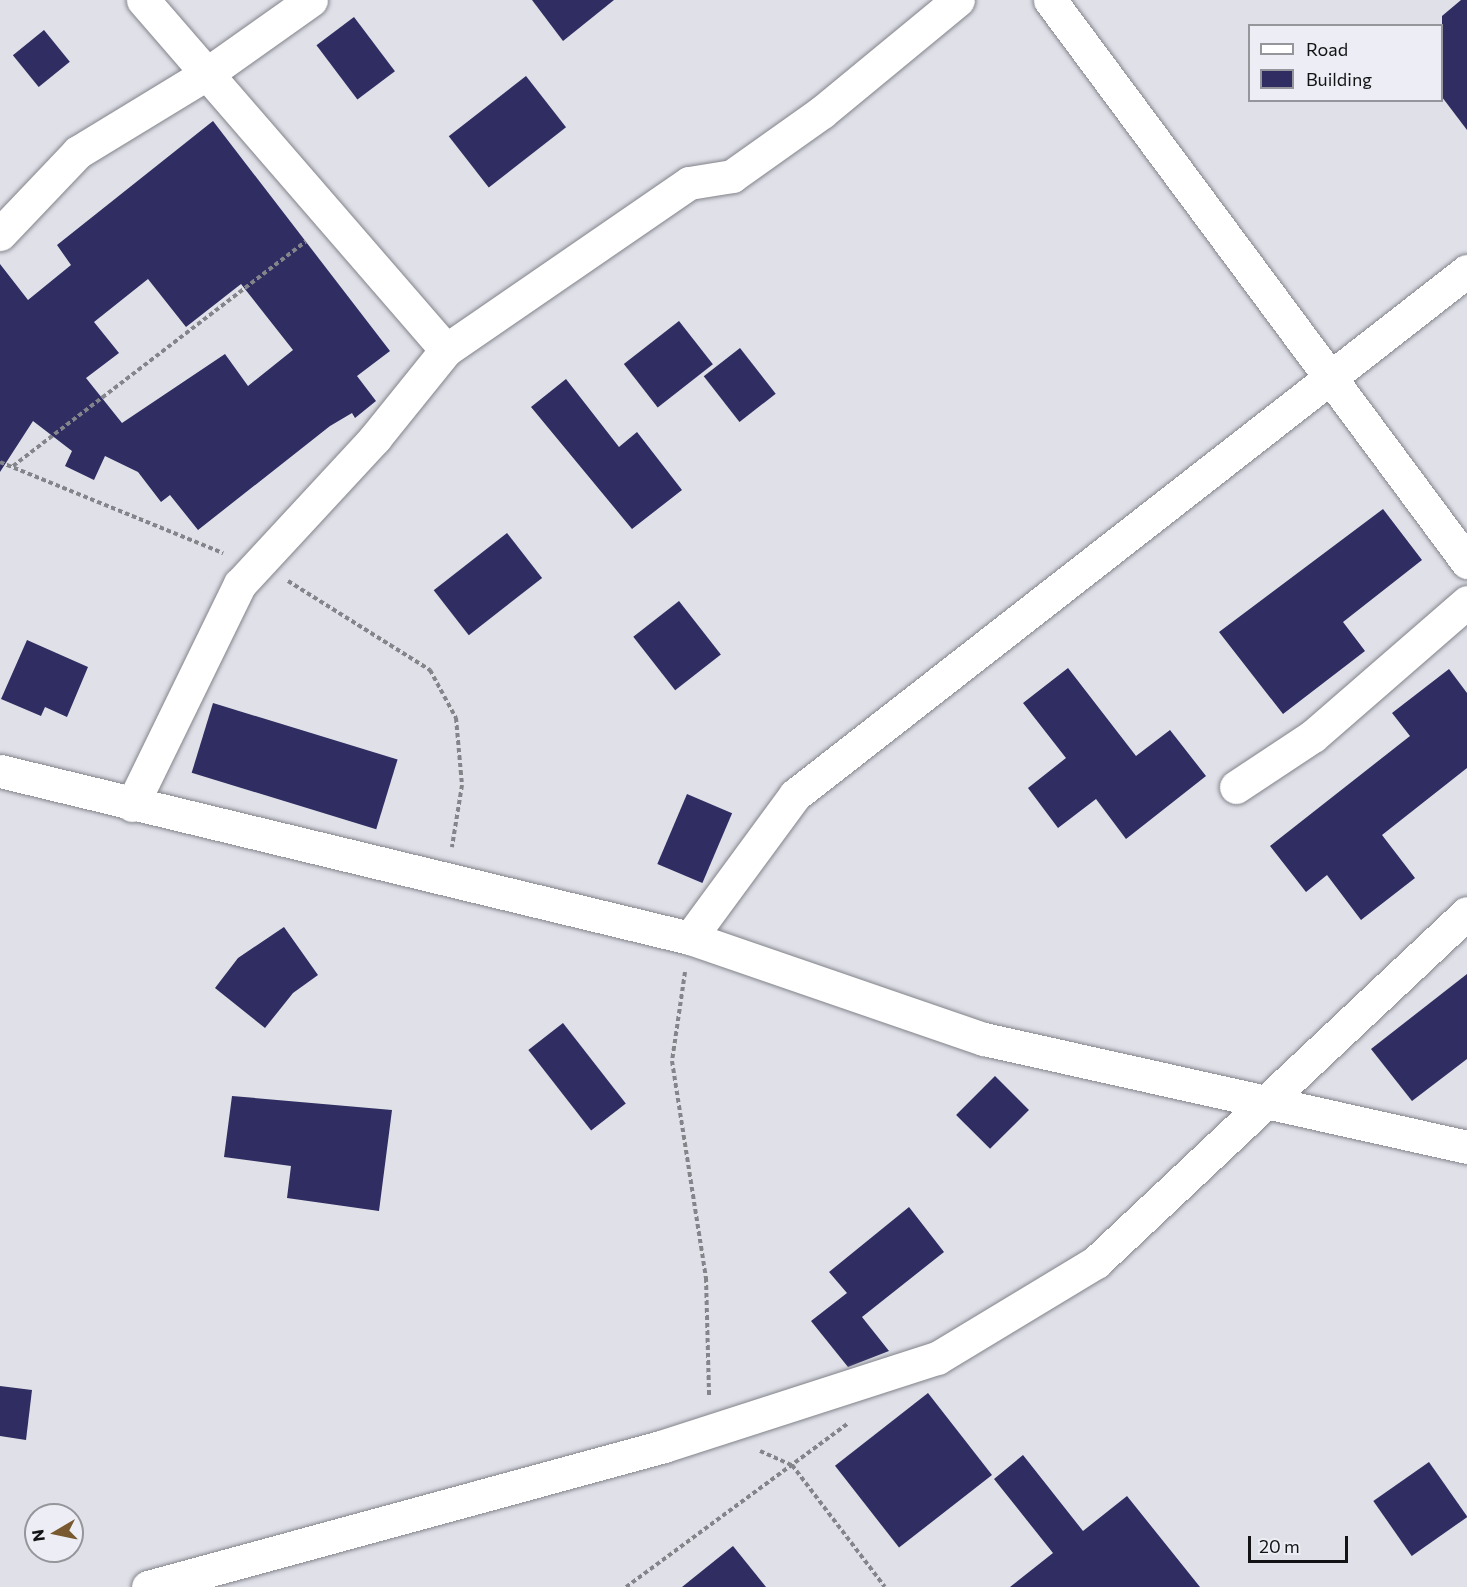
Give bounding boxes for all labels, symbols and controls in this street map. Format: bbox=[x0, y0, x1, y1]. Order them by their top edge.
legend bbox=[1248, 24, 1443, 102]
text: Road bbox=[1306, 38, 1348, 60]
text: Building bbox=[1306, 68, 1372, 90]
north arrow bbox=[24, 1503, 84, 1563]
scale bar bbox=[1251, 1524, 1352, 1562]
text: N bbox=[27, 1528, 48, 1543]
text: 20 m bbox=[1259, 1535, 1300, 1557]

